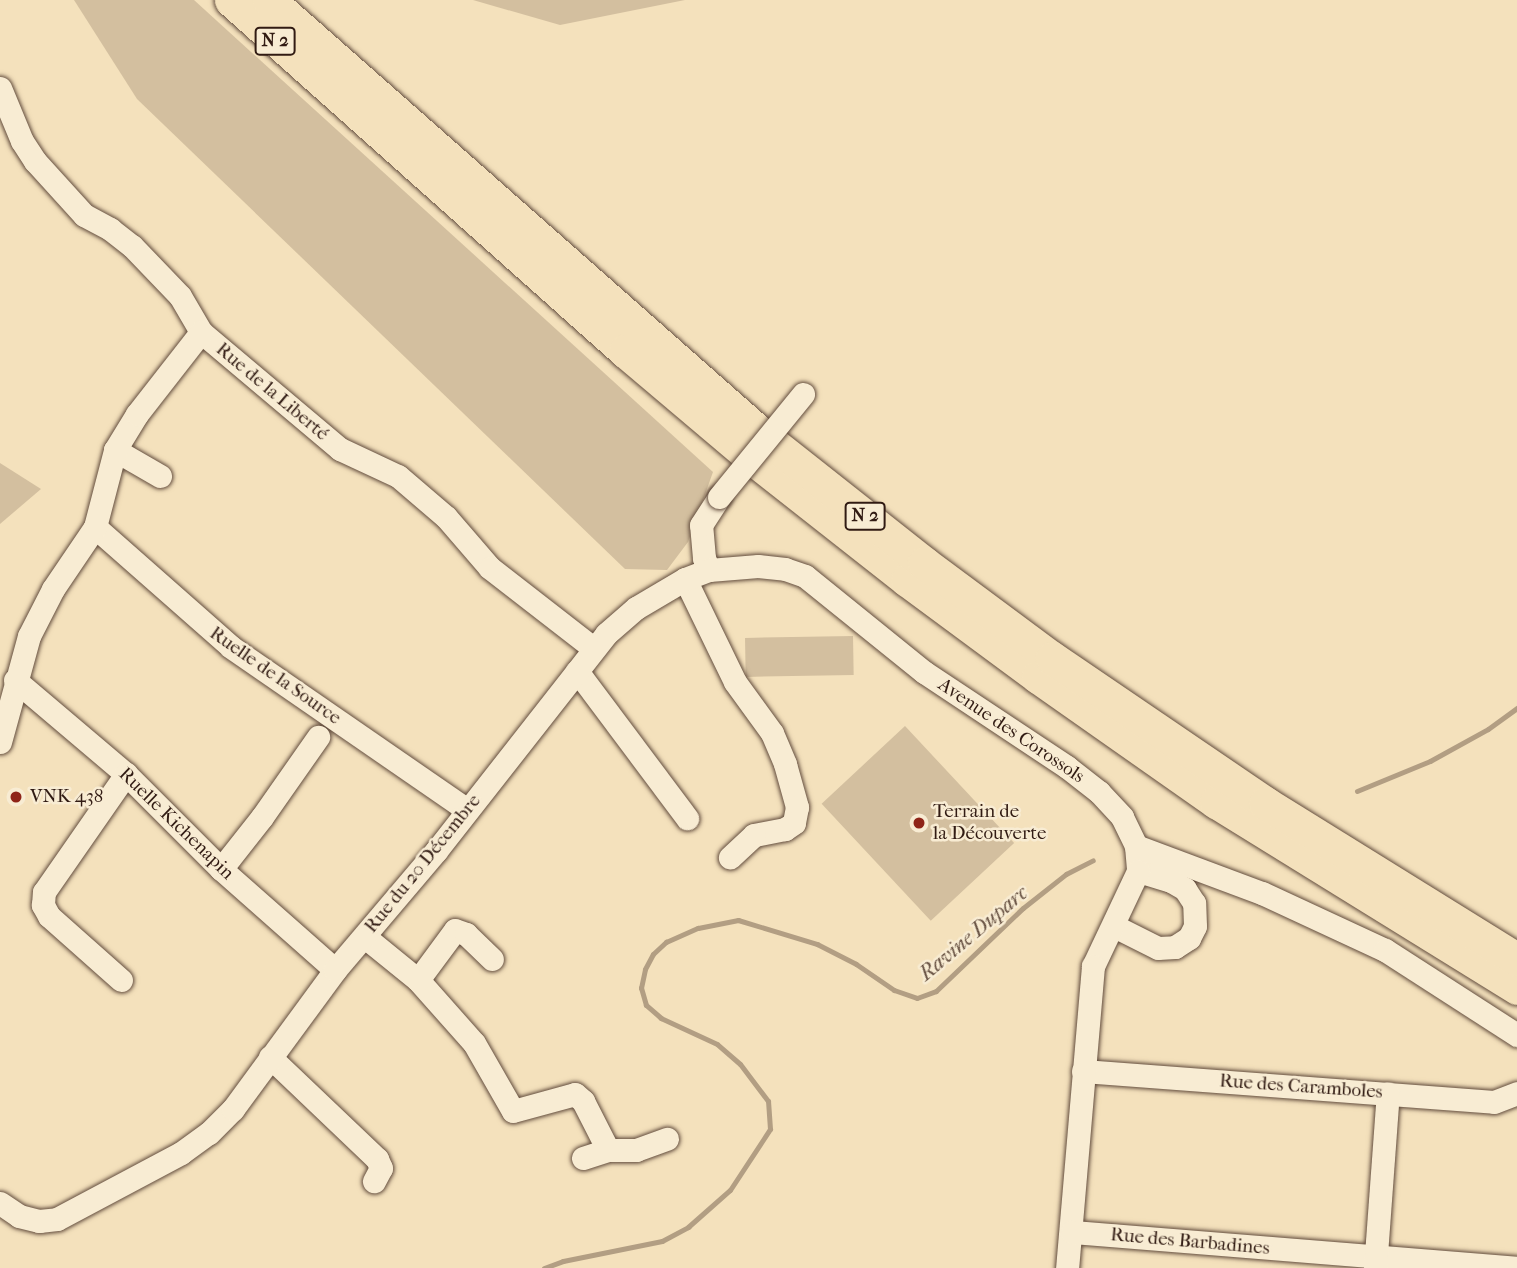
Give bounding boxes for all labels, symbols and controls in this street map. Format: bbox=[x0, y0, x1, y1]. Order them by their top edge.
road number: N 2 bbox=[254, 26, 296, 56]
street label: Rue de la Liberté bbox=[211, 338, 333, 446]
road number: N 2 bbox=[844, 502, 886, 530]
street label: Ruelle de la Source bbox=[205, 622, 345, 730]
street label: Avenue des Corossols bbox=[933, 673, 1089, 789]
street label: Ruelle Kichenapin bbox=[114, 763, 238, 885]
place label: VNK 438 bbox=[30, 786, 103, 808]
marker: VNK 438 bbox=[8, 789, 24, 805]
street label: Rue du 20 Décembre bbox=[360, 790, 486, 938]
place label: Terrain de la Découverte bbox=[933, 801, 1046, 845]
marker: Terrain de la Découverte bbox=[911, 815, 927, 831]
water label: Ravine Duparc bbox=[913, 880, 1033, 986]
street label: Rue des Caramboles bbox=[1219, 1070, 1383, 1104]
street label: Rue des Barbadines bbox=[1109, 1224, 1271, 1260]

